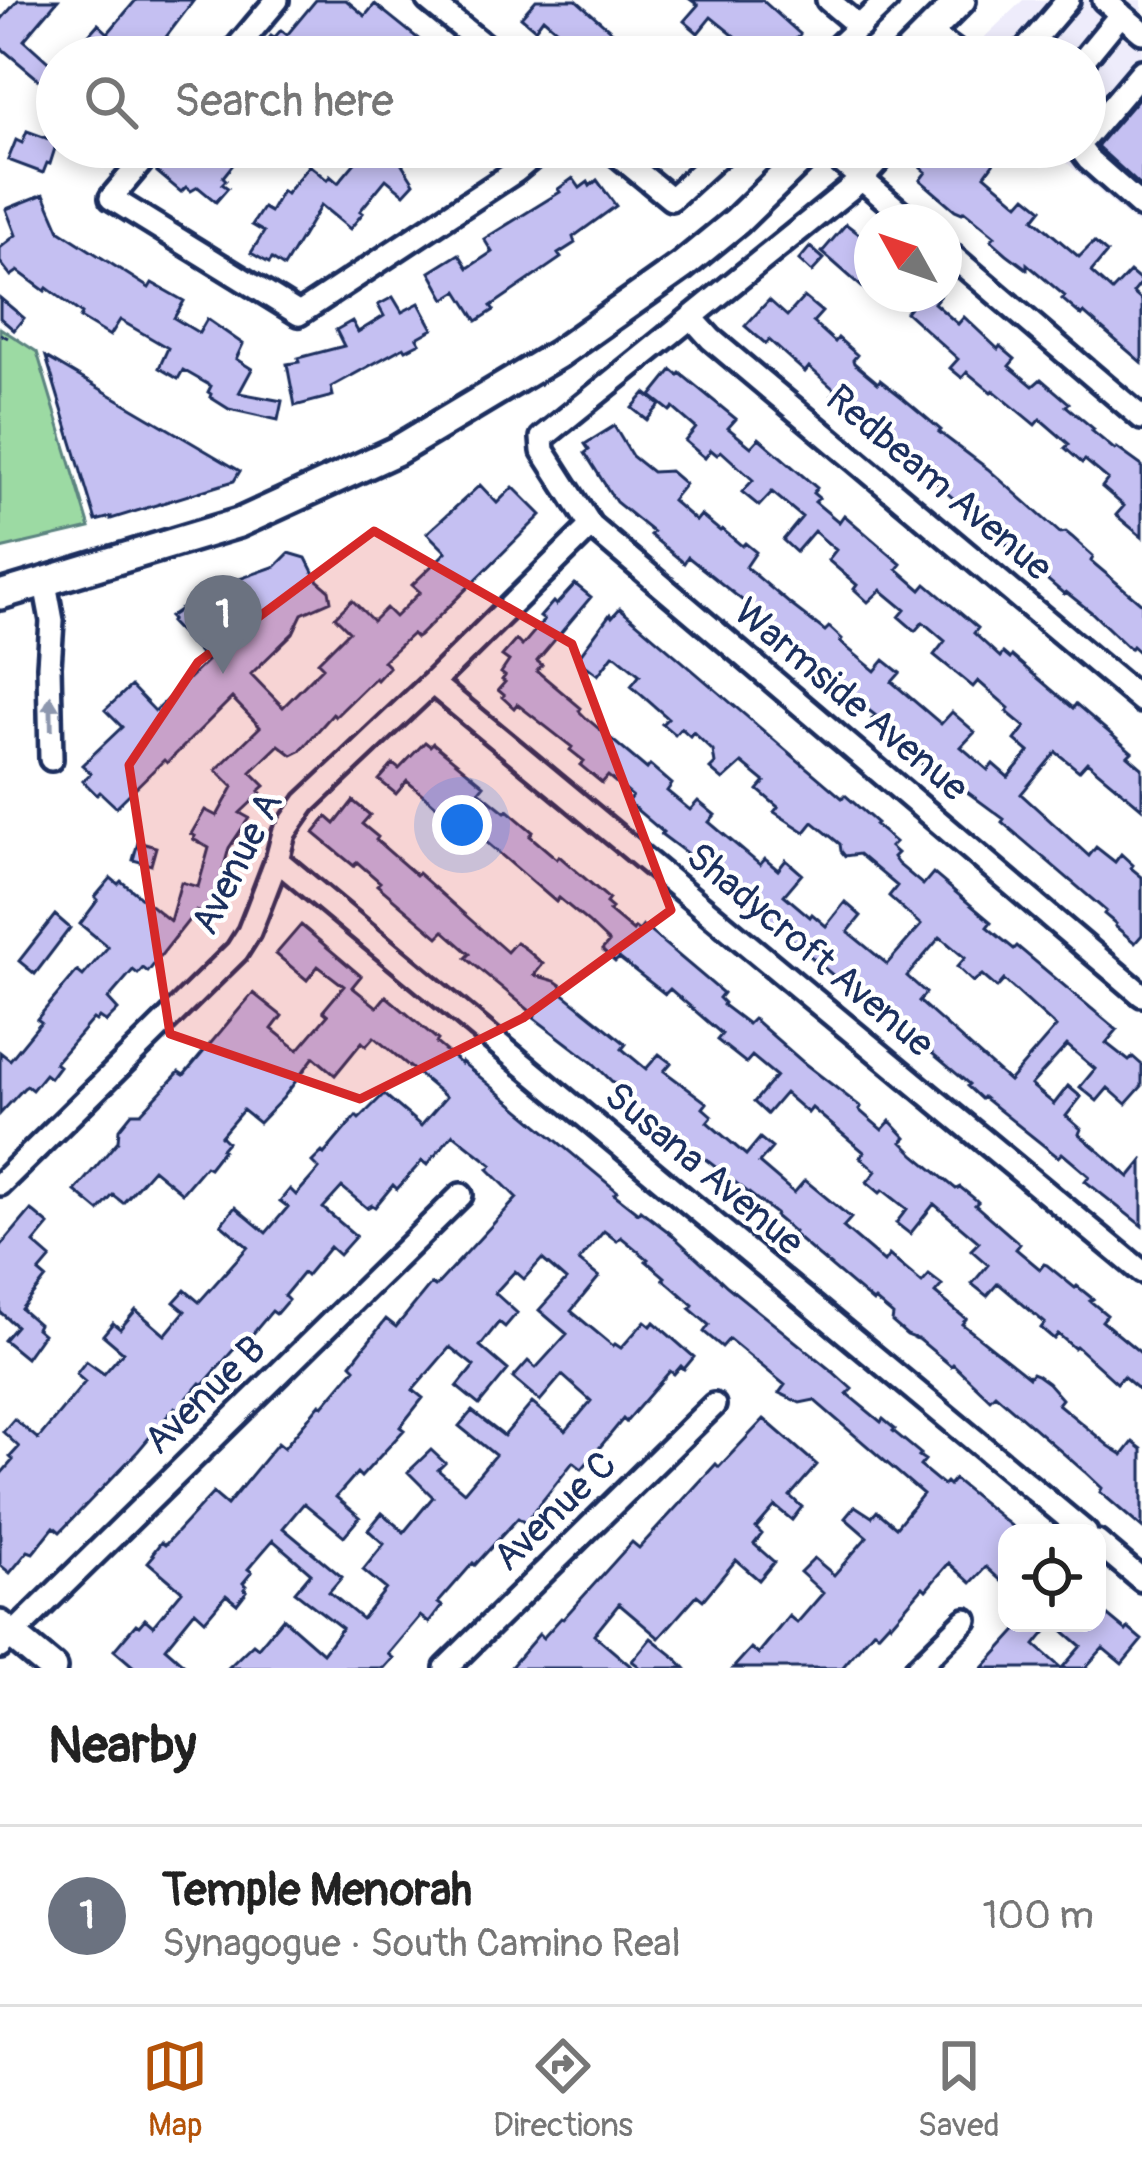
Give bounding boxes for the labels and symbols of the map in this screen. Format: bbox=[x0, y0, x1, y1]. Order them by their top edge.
north arrow bbox=[854, 204, 962, 312]
street label: Redbeam Avenue bbox=[816, 374, 1062, 592]
pin: 1 bbox=[184, 575, 262, 674]
street label: Warmside Avenue bbox=[724, 588, 978, 812]
one-way arrow bbox=[42, 693, 61, 731]
street label: Avenue A bbox=[180, 783, 294, 943]
your location bbox=[432, 795, 492, 855]
street label: Shadycroft Avenue bbox=[676, 832, 944, 1068]
street label: Susana Avenue bbox=[594, 1071, 814, 1267]
street label: Avenue B bbox=[134, 1325, 276, 1465]
street label: Avenue C bbox=[483, 1440, 627, 1582]

